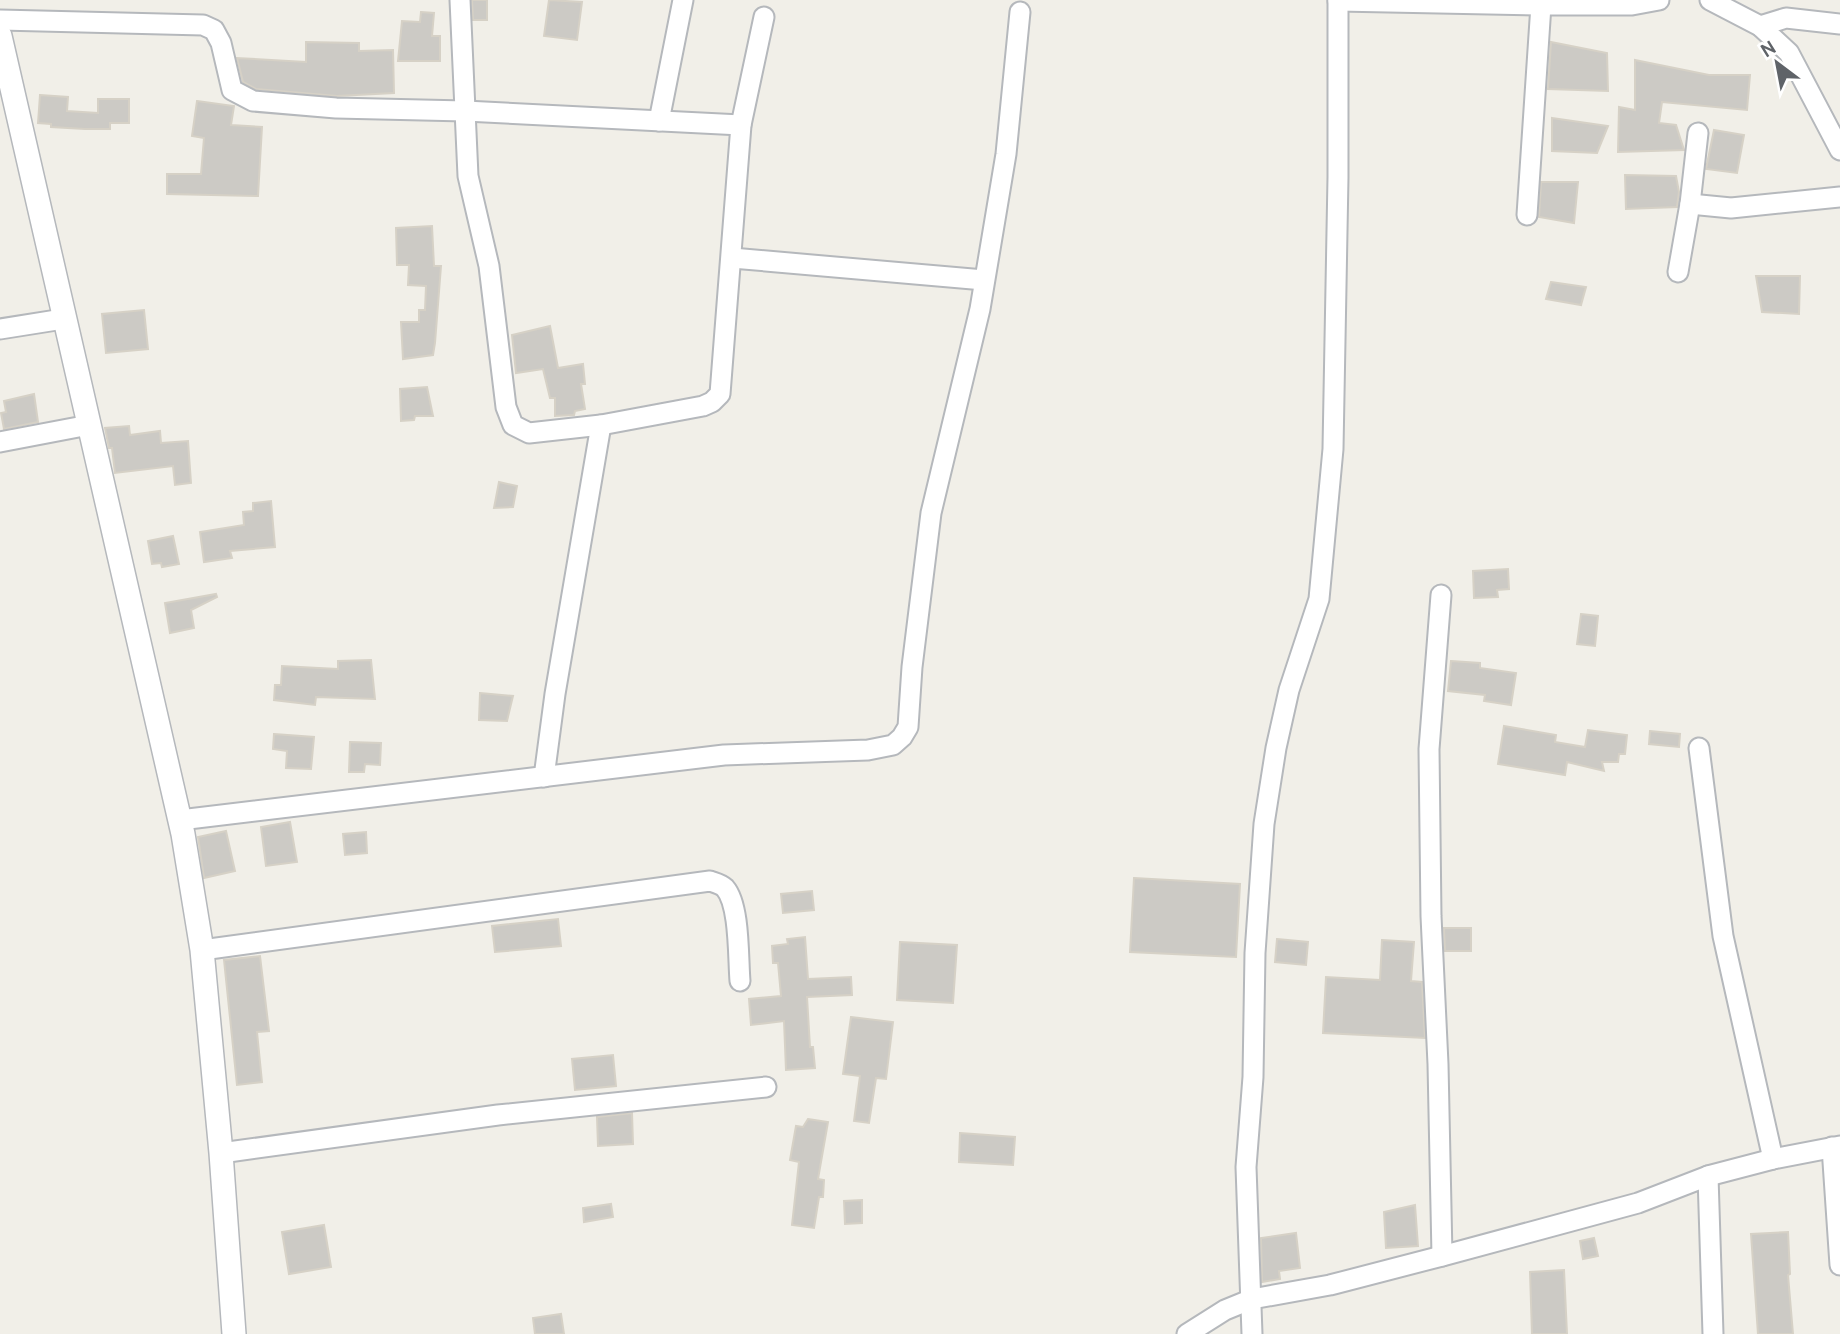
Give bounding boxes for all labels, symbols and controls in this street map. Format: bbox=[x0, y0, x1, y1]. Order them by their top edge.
north arrow bbox=[1742, 28, 1812, 98]
text: N bbox=[1756, 36, 1780, 62]

